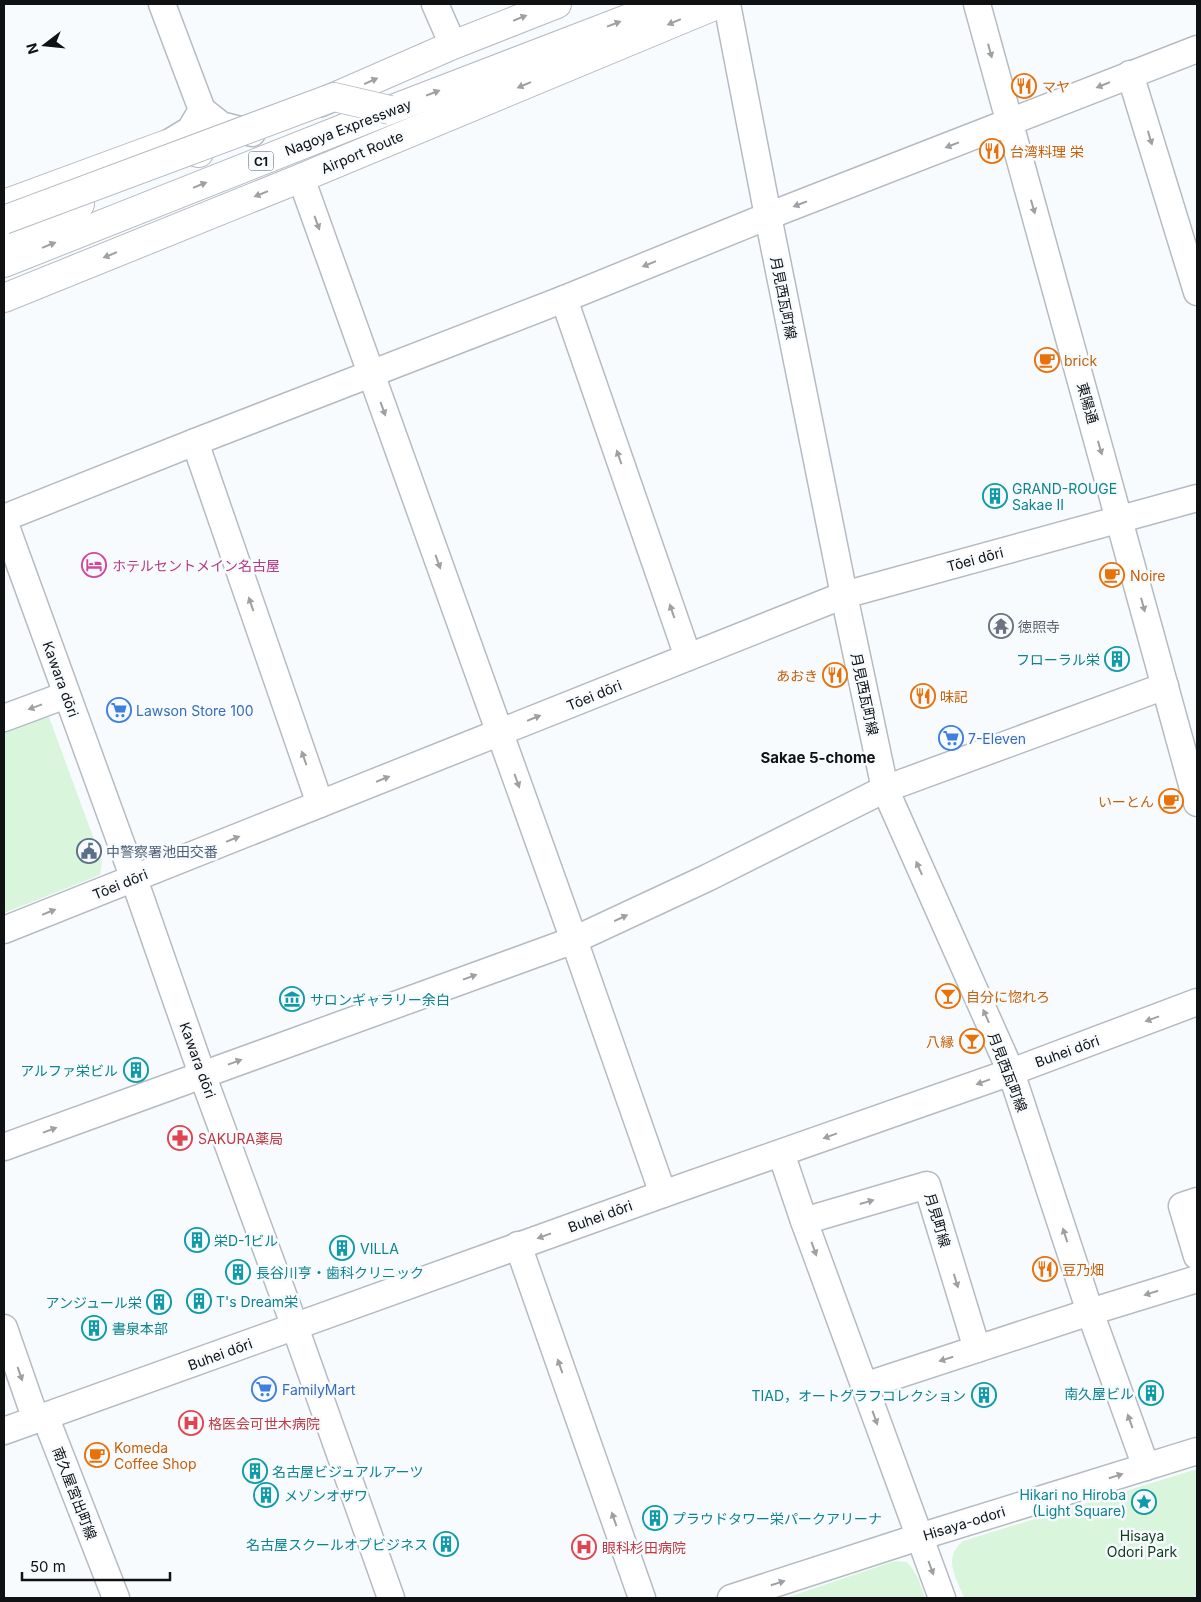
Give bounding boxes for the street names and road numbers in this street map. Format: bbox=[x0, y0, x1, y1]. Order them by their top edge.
street label: Nagoya Expressway bbox=[282, 95, 414, 159]
street label: Airport Route bbox=[318, 127, 406, 177]
road number: C1 bbox=[248, 152, 274, 170]
street label: 月見西瓦町線 bbox=[768, 255, 800, 341]
street label: 東陽通 bbox=[1074, 380, 1102, 426]
street label: Tōei dōri bbox=[945, 543, 1005, 575]
street label: Kawara dōri bbox=[39, 639, 83, 719]
street label: 月見西瓦町線 bbox=[848, 651, 882, 737]
street label: Tōei dōri bbox=[564, 676, 624, 714]
street label: Tōei dōri bbox=[90, 865, 150, 903]
street label: Kawara dōri bbox=[176, 1020, 220, 1100]
street label: 月見西瓦町線 bbox=[985, 1030, 1031, 1114]
street label: Buhei dōri bbox=[1033, 1032, 1101, 1070]
street label: 月見町線 bbox=[922, 1191, 954, 1249]
street label: Buhei dōri bbox=[566, 1197, 634, 1235]
street label: Buhei dōri bbox=[186, 1335, 254, 1373]
street label: 南久屋宮出町線 bbox=[50, 1444, 100, 1542]
street label: Hisaya-odori bbox=[921, 1502, 1007, 1544]

